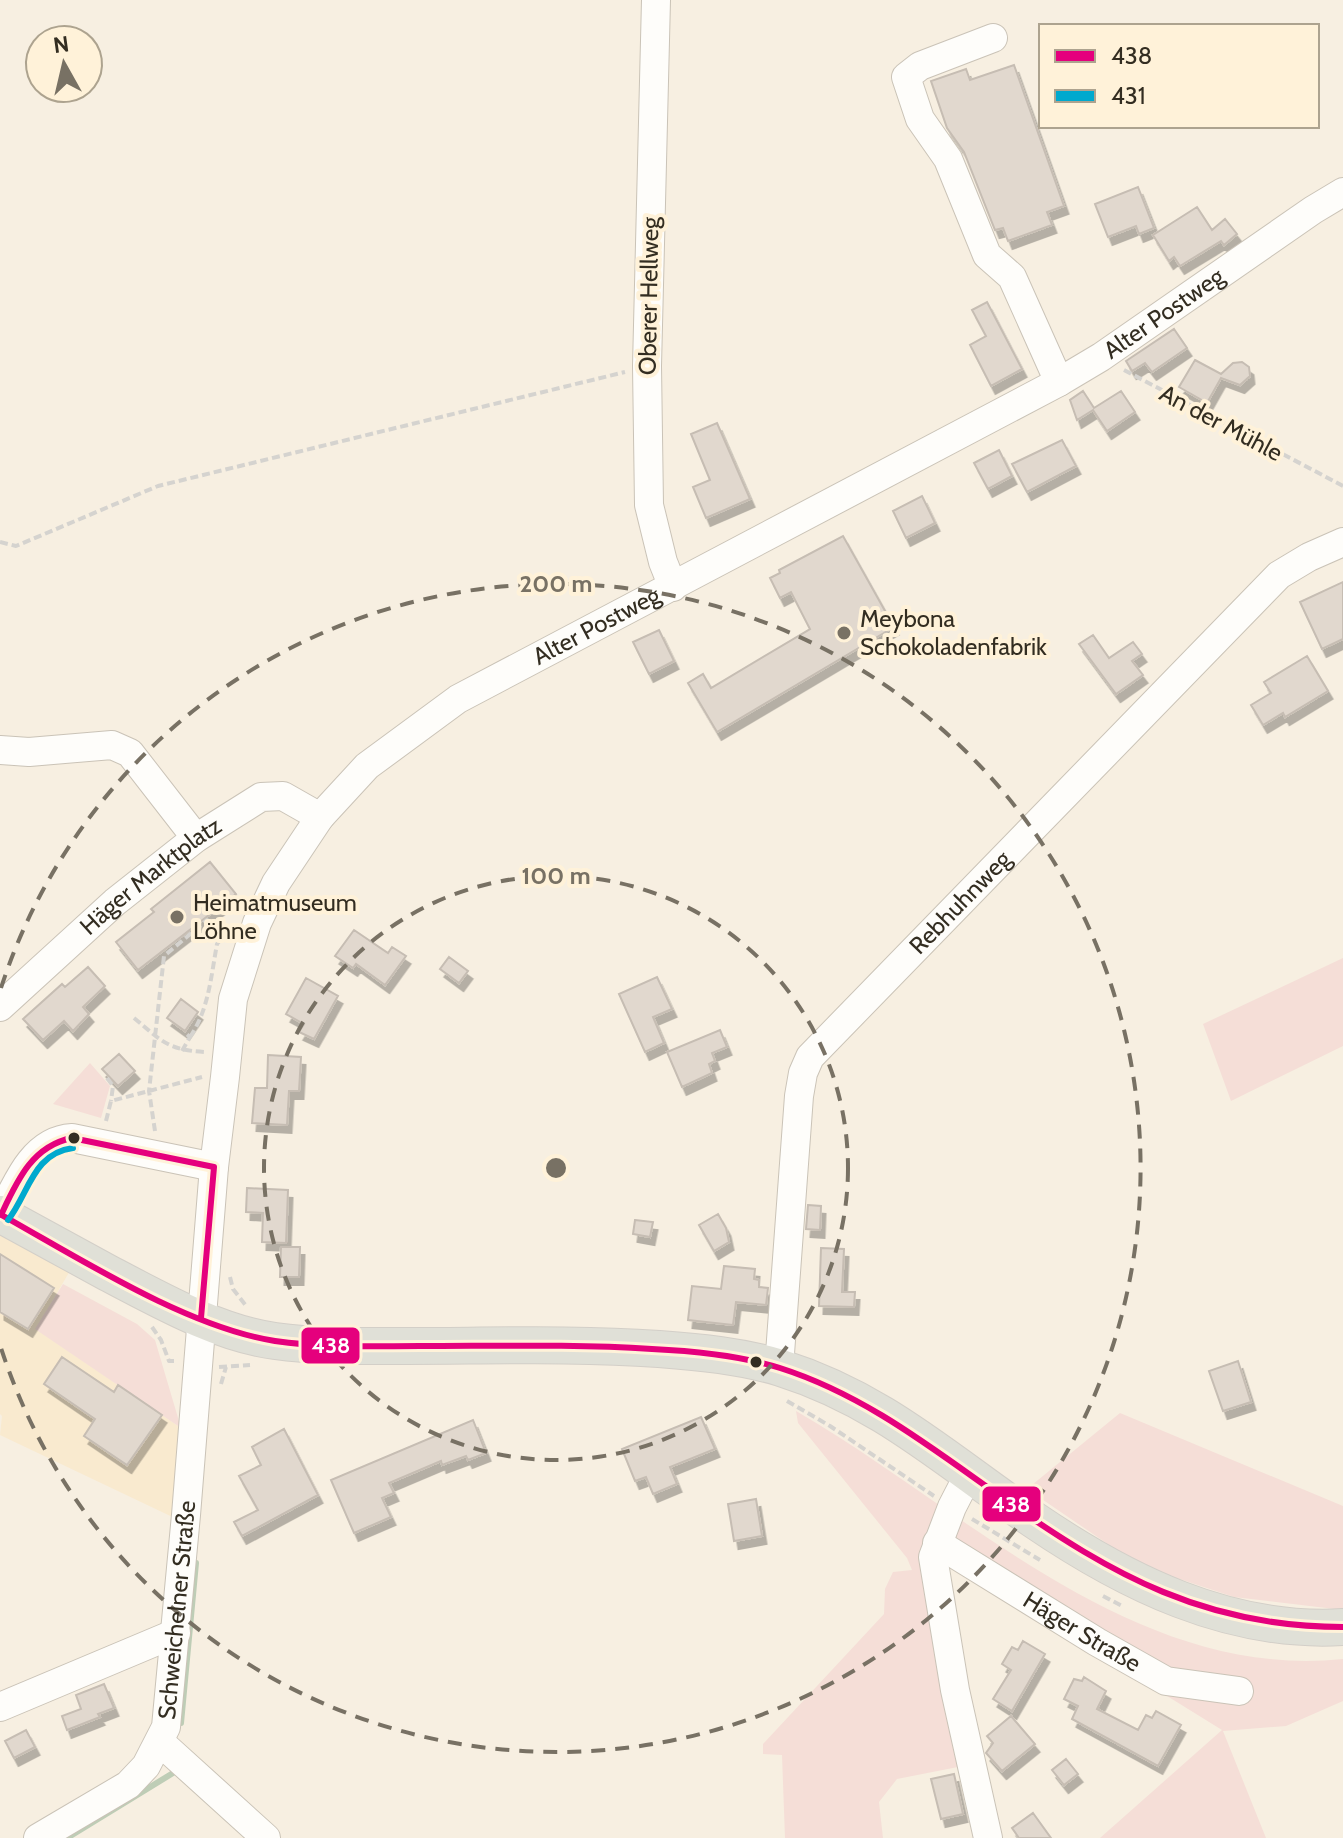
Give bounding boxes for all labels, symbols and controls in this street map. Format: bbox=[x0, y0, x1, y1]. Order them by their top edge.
north arrow bbox=[24, 24, 104, 104]
legend bbox=[1039, 24, 1319, 128]
text: N bbox=[52, 30, 71, 59]
text: 438 bbox=[1111, 41, 1152, 70]
text: 431 bbox=[1111, 81, 1146, 110]
street label: Oberer Hellweg bbox=[633, 216, 664, 375]
street label: Alter Postweg bbox=[1098, 261, 1230, 365]
street label: An der Mühle bbox=[1155, 378, 1288, 467]
text: 200 m bbox=[520, 569, 592, 598]
street label: Alter Postweg bbox=[528, 580, 666, 671]
place label: Meybona Schokoladenfabrik bbox=[860, 604, 1047, 661]
marker: Meybona Schokoladenfabrik bbox=[835, 624, 853, 642]
street label: Häger Marktplatz bbox=[74, 811, 227, 941]
street label: Rebhuhnweg bbox=[903, 844, 1017, 960]
text: 100 m bbox=[521, 861, 591, 890]
place label: Heimatmuseum Löhne bbox=[193, 888, 357, 945]
marker: Heimatmuseum Löhne bbox=[168, 908, 186, 926]
unlabelled marker bbox=[66, 1130, 82, 1146]
centre of rings bbox=[542, 1154, 570, 1182]
line badge: 438 bbox=[300, 1326, 361, 1365]
text: 438 bbox=[312, 1332, 350, 1359]
unlabelled marker bbox=[748, 1354, 764, 1370]
line badge: 438 bbox=[981, 1485, 1042, 1523]
text: 438 bbox=[992, 1491, 1030, 1518]
street label: Schweichelner Straße bbox=[152, 1499, 201, 1721]
street label: Häger Straße bbox=[1018, 1585, 1146, 1678]

